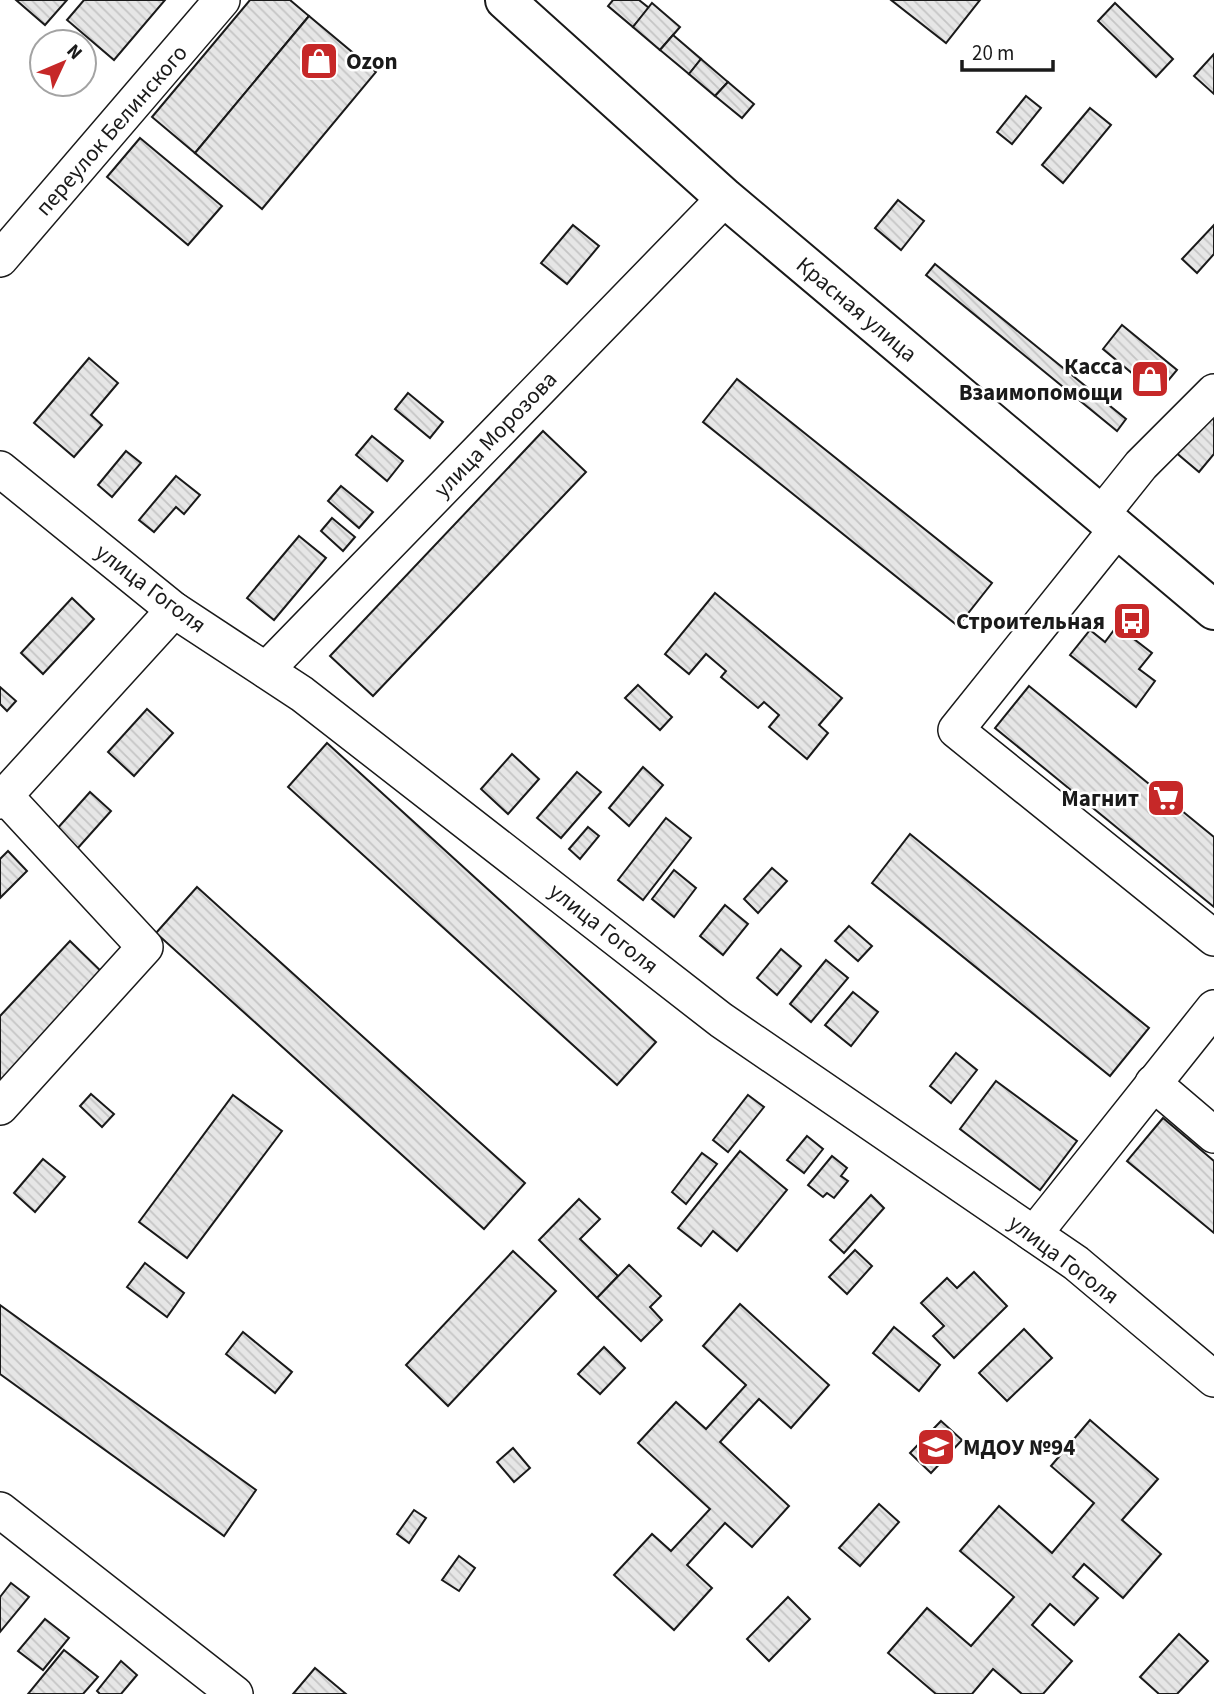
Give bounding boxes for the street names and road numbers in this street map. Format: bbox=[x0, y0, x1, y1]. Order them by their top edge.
street label: переулок Белинского bbox=[28, 37, 195, 223]
street label: Красная улица bbox=[789, 249, 924, 370]
street label: улица Морозова bbox=[426, 363, 565, 505]
street label: улица Гоголя bbox=[88, 536, 213, 641]
street label: улица Гоголя bbox=[542, 875, 666, 982]
street label: улица Гоголя bbox=[1001, 1207, 1126, 1312]

